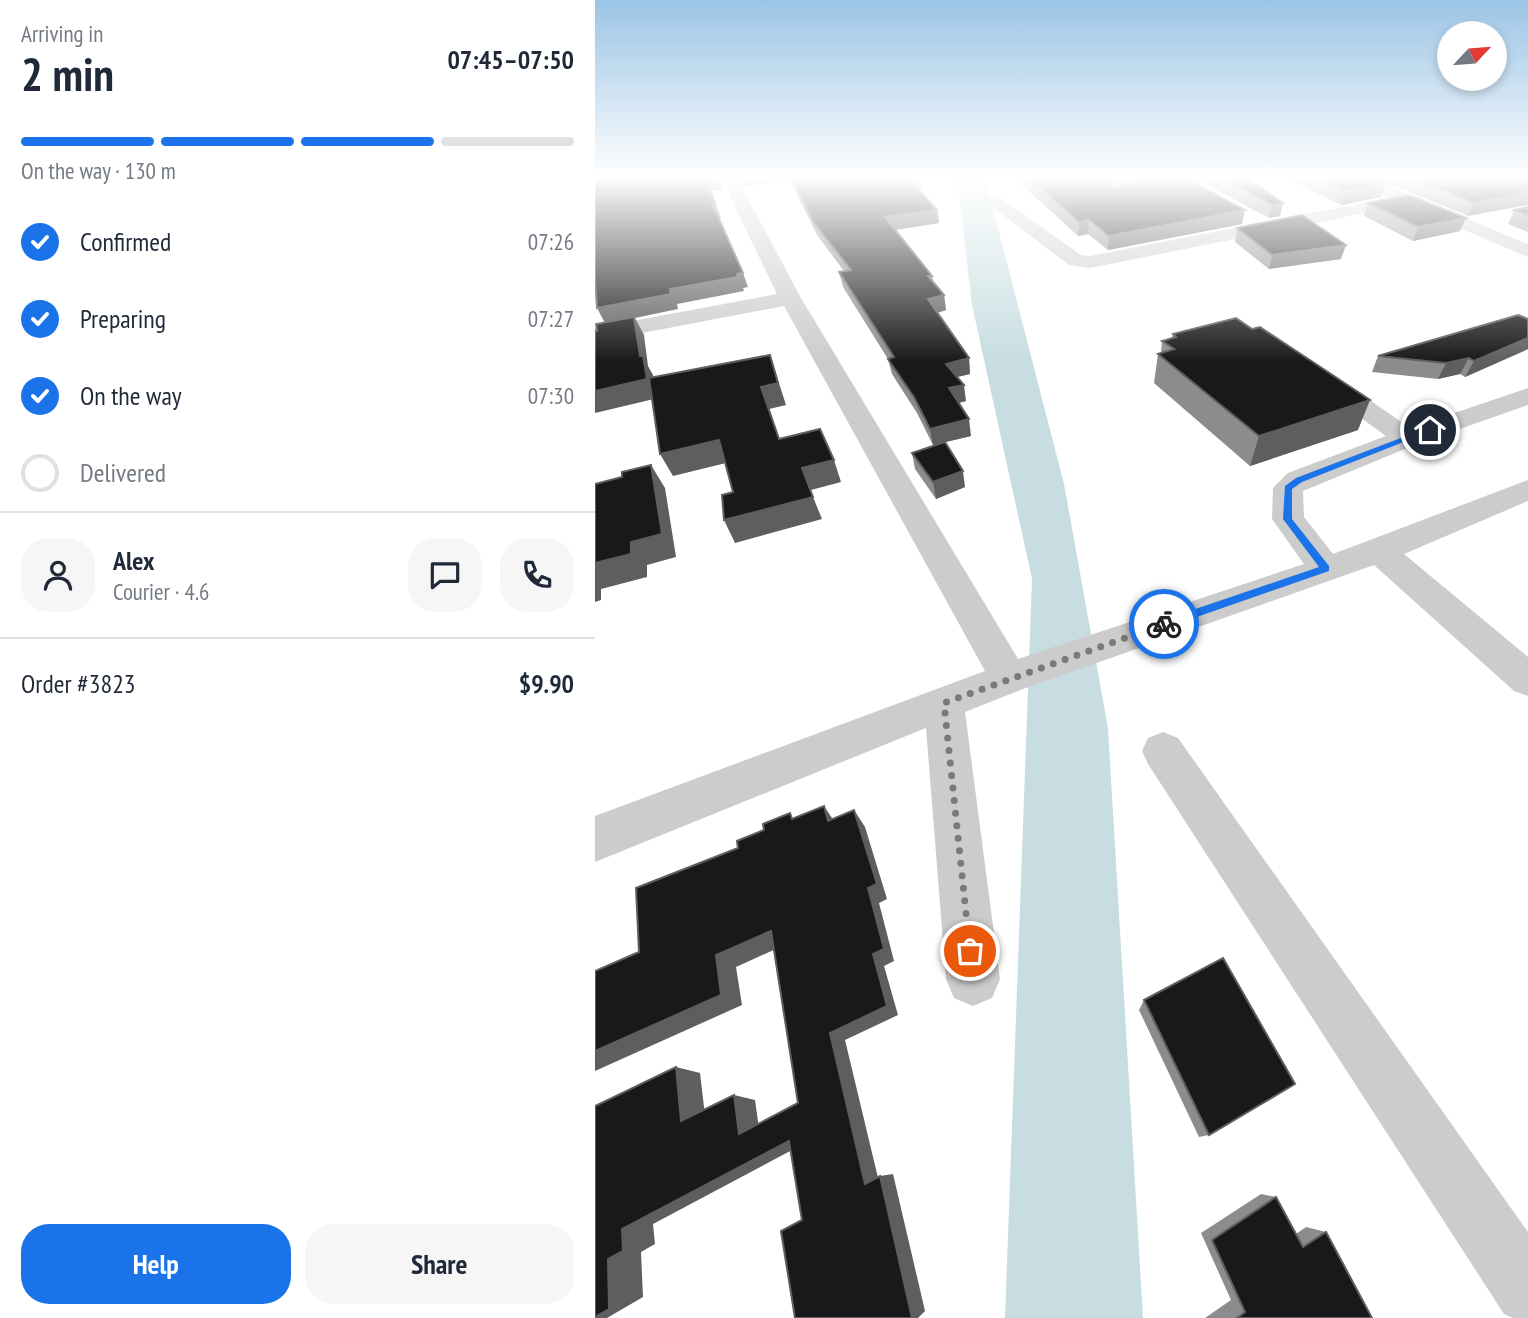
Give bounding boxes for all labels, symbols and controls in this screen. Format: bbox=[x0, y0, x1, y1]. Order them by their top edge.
text: Arriving in bbox=[21, 19, 103, 48]
north arrow bbox=[1437, 21, 1507, 91]
map controls bbox=[1437, 21, 1507, 91]
text: 07:45–07:50 bbox=[447, 43, 574, 76]
text: 2 min bbox=[21, 44, 114, 104]
text: On the way · 130 m bbox=[21, 156, 176, 185]
icon: check bbox=[21, 223, 59, 261]
text: Confirmed bbox=[80, 225, 171, 258]
text: 07:26 bbox=[528, 227, 574, 256]
icon: check bbox=[21, 300, 59, 338]
text: Preparing bbox=[80, 302, 166, 335]
text: 07:27 bbox=[528, 304, 574, 333]
icon: check bbox=[21, 377, 59, 415]
text: On the way bbox=[80, 379, 182, 412]
text: 07:30 bbox=[528, 381, 574, 410]
pin bbox=[1400, 400, 1460, 460]
icon: home bbox=[1411, 411, 1449, 449]
text: Delivered bbox=[80, 456, 166, 489]
button: person bbox=[21, 538, 95, 612]
button: chat bbox=[408, 538, 482, 612]
button: phone bbox=[500, 538, 574, 612]
text: Alex bbox=[113, 544, 154, 577]
text: Courier · 4.6 bbox=[113, 577, 209, 606]
courier bbox=[1129, 589, 1199, 659]
icon: bike bbox=[1145, 605, 1183, 643]
text: Order #3823 bbox=[21, 667, 136, 700]
text: $9.90 bbox=[519, 667, 574, 700]
pin bbox=[940, 921, 1000, 981]
icon: bag bbox=[951, 932, 989, 970]
button: Help bbox=[21, 1224, 291, 1304]
button: Share bbox=[305, 1224, 574, 1304]

